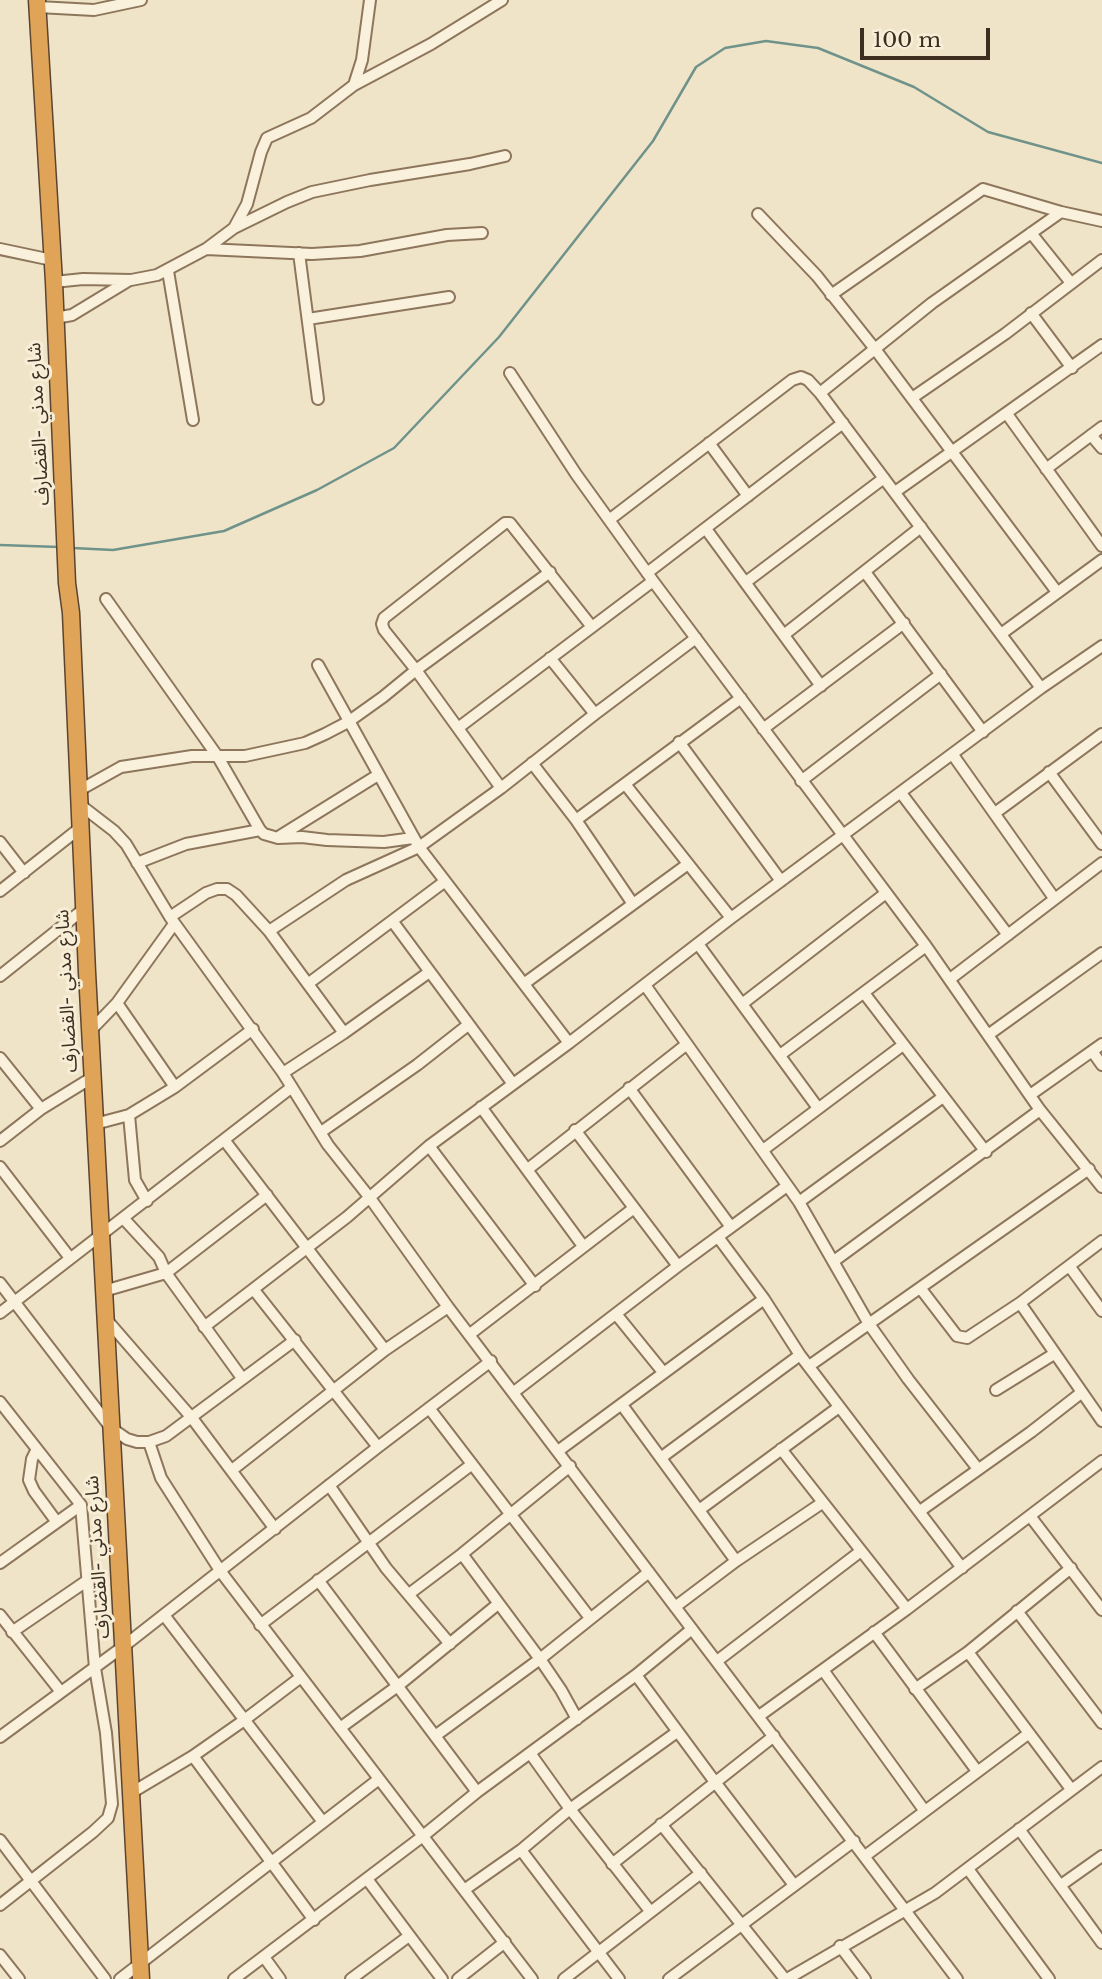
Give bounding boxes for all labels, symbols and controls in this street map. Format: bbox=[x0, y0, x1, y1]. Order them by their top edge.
scale bar bbox=[864, 14, 993, 58]
text: 100 m bbox=[873, 27, 941, 53]
street label: شارع مدني -القضارف bbox=[23, 342, 55, 506]
street label: شارع مدني -القضارف bbox=[51, 909, 83, 1073]
street label: شارع مدني -القضارف bbox=[81, 1475, 115, 1639]

